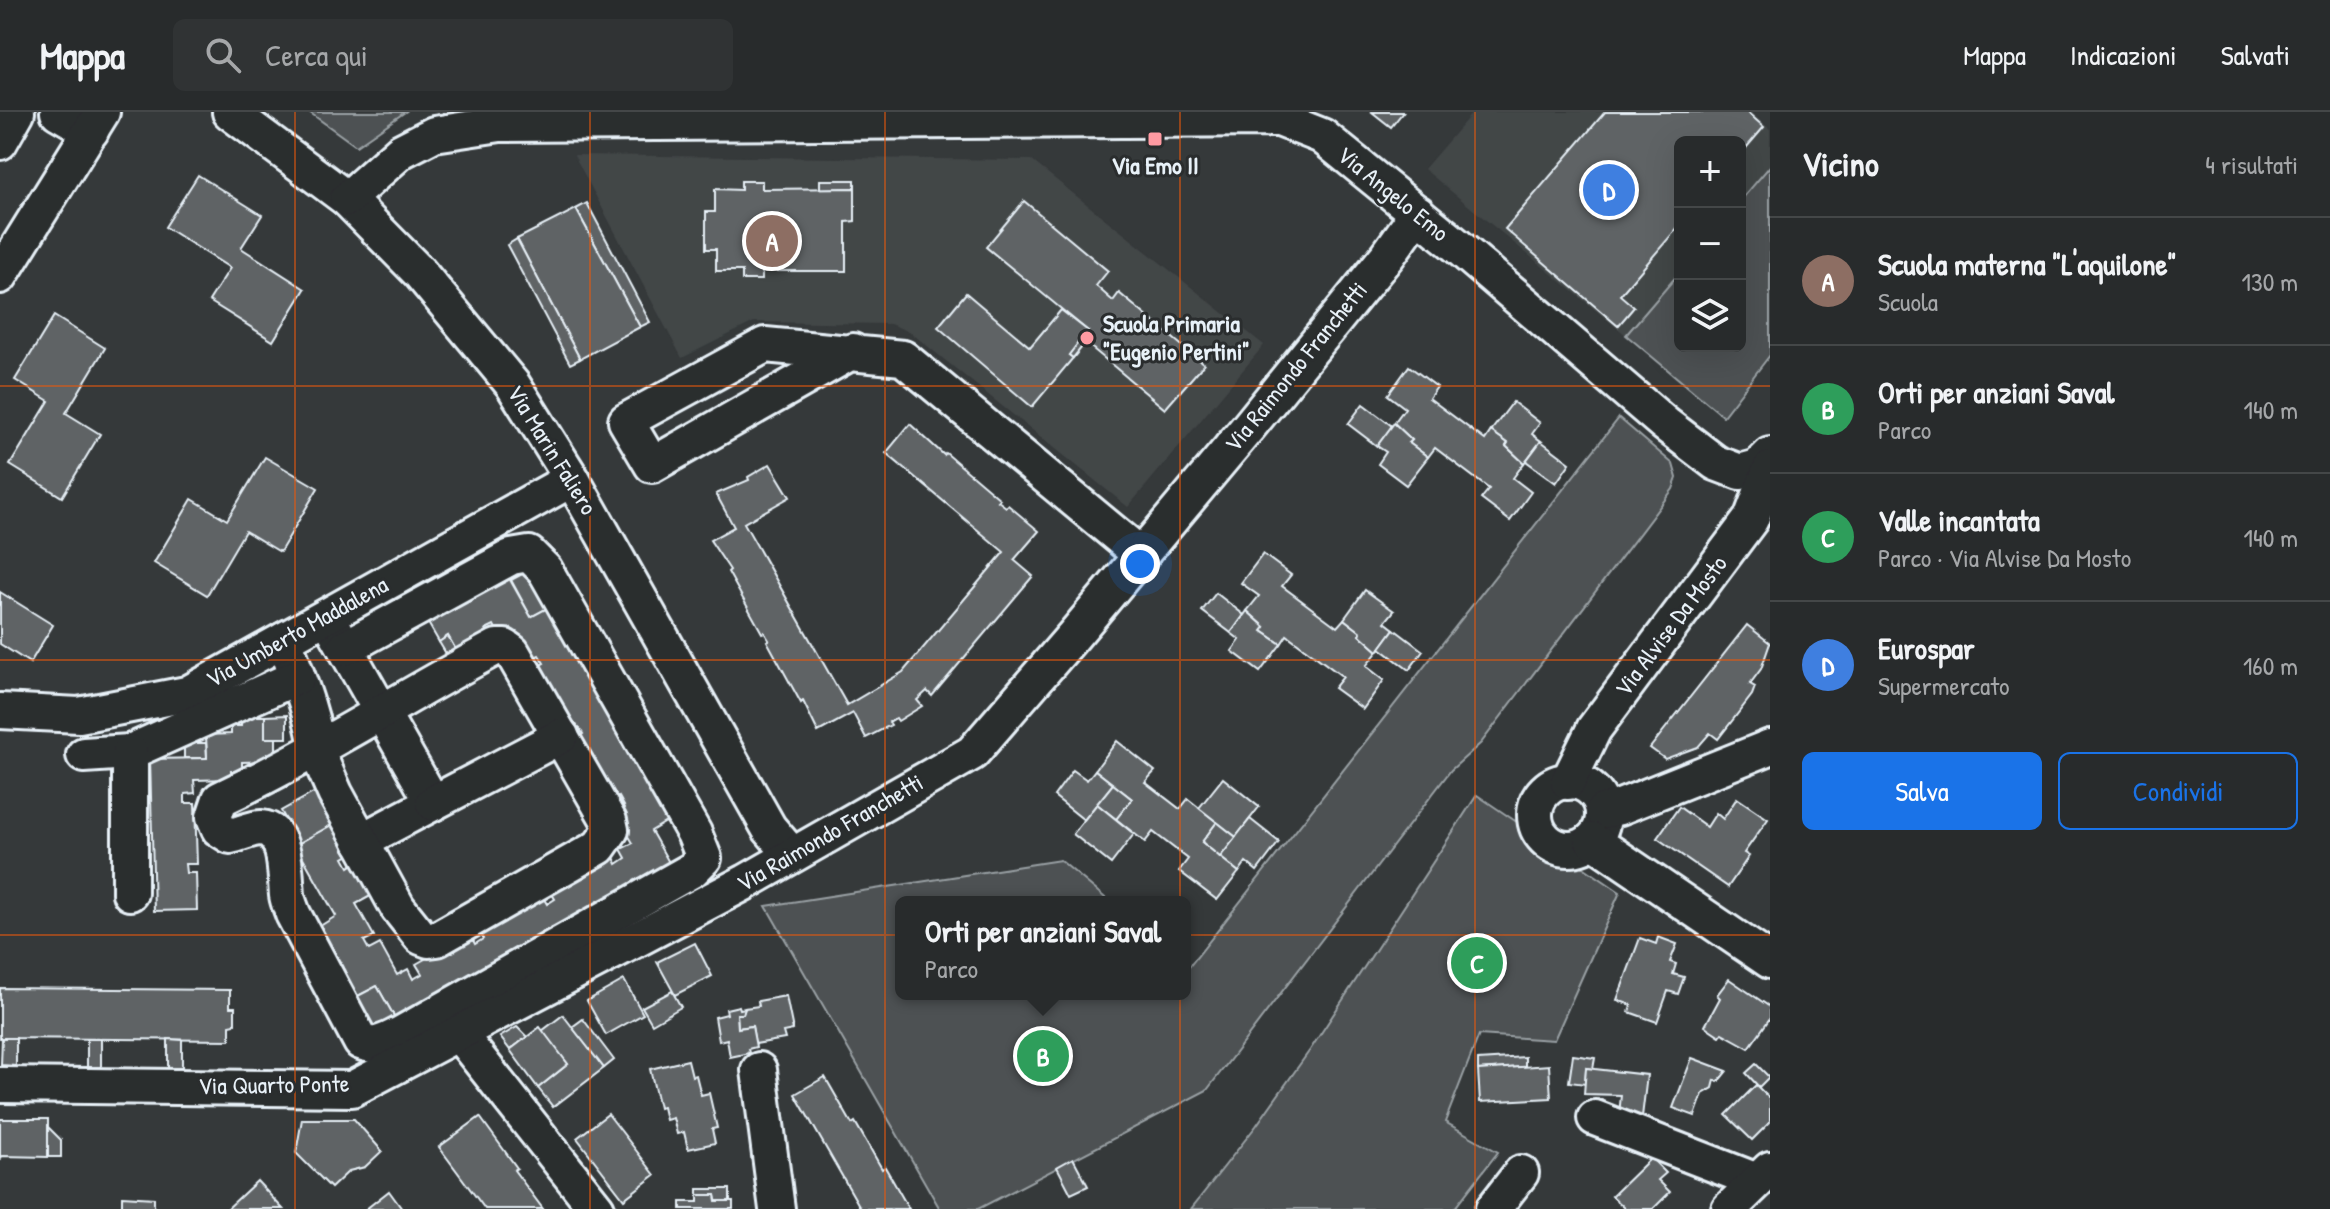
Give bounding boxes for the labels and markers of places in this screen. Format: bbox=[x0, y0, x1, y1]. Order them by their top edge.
marker: Via Emo II bbox=[1146, 130, 1164, 148]
place label: Via Emo II bbox=[1111, 149, 1199, 181]
pin: D bbox=[1583, 160, 1635, 220]
pin: A bbox=[746, 211, 798, 271]
place label: Scuola Primaria "Eugenio Pertini" bbox=[1103, 307, 1250, 368]
marker: Scuola Primaria "Eugenio Pertini" bbox=[1078, 329, 1096, 347]
pin: C bbox=[1451, 933, 1503, 993]
pin: B bbox=[1017, 1026, 1069, 1086]

